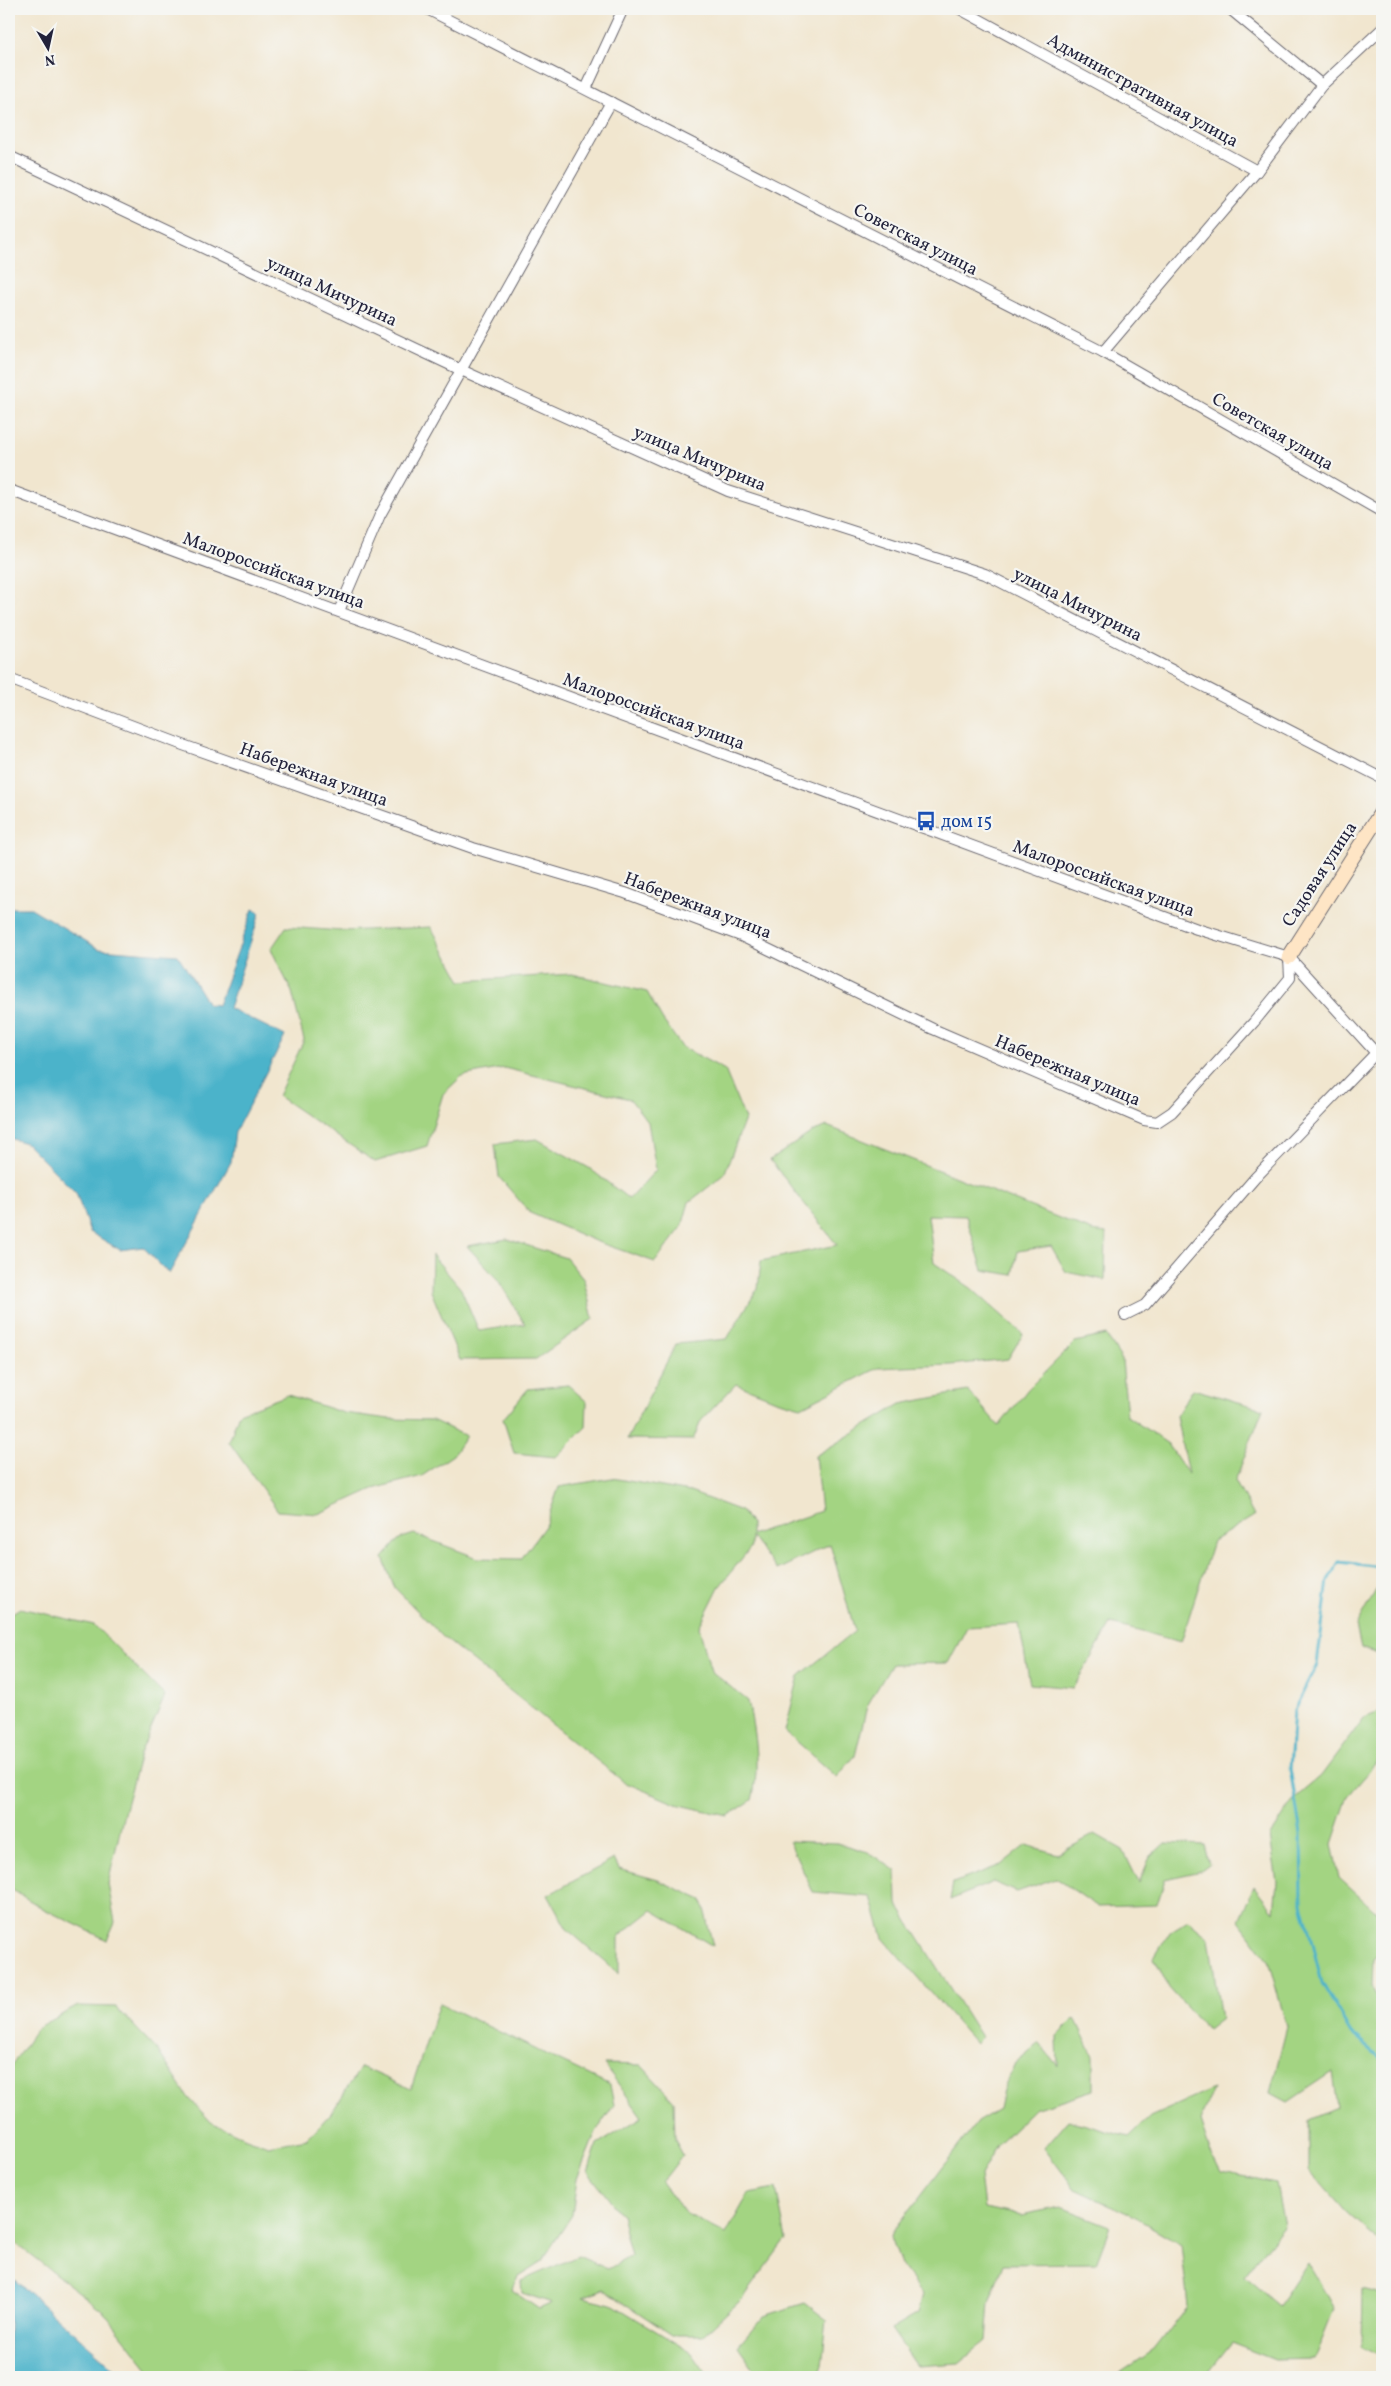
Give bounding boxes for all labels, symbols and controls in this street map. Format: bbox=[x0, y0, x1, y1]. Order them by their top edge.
north arrow bbox=[22, 22, 72, 72]
street label: Административная улица bbox=[1042, 28, 1243, 154]
text: N bbox=[43, 49, 56, 70]
street label: Советская улица bbox=[849, 198, 982, 283]
street label: улица Мичурина bbox=[262, 251, 401, 334]
street label: Советская улица bbox=[1207, 387, 1338, 477]
street label: улица Мичурина bbox=[629, 420, 770, 499]
street label: Малороссийская улица bbox=[179, 527, 368, 616]
street label: улица Мичурина bbox=[1008, 562, 1146, 649]
street label: Малороссийская улица bbox=[559, 668, 748, 757]
street label: Набережная улица bbox=[236, 737, 391, 814]
bus stop icon: дом 15 bbox=[915, 810, 937, 832]
place label: дом 15 bbox=[941, 810, 992, 835]
street label: Садовая улица bbox=[1277, 817, 1364, 932]
street label: Малороссийская улица bbox=[1009, 835, 1198, 924]
street label: Набережная улица bbox=[620, 867, 775, 946]
street label: Набережная улица bbox=[991, 1029, 1144, 1113]

